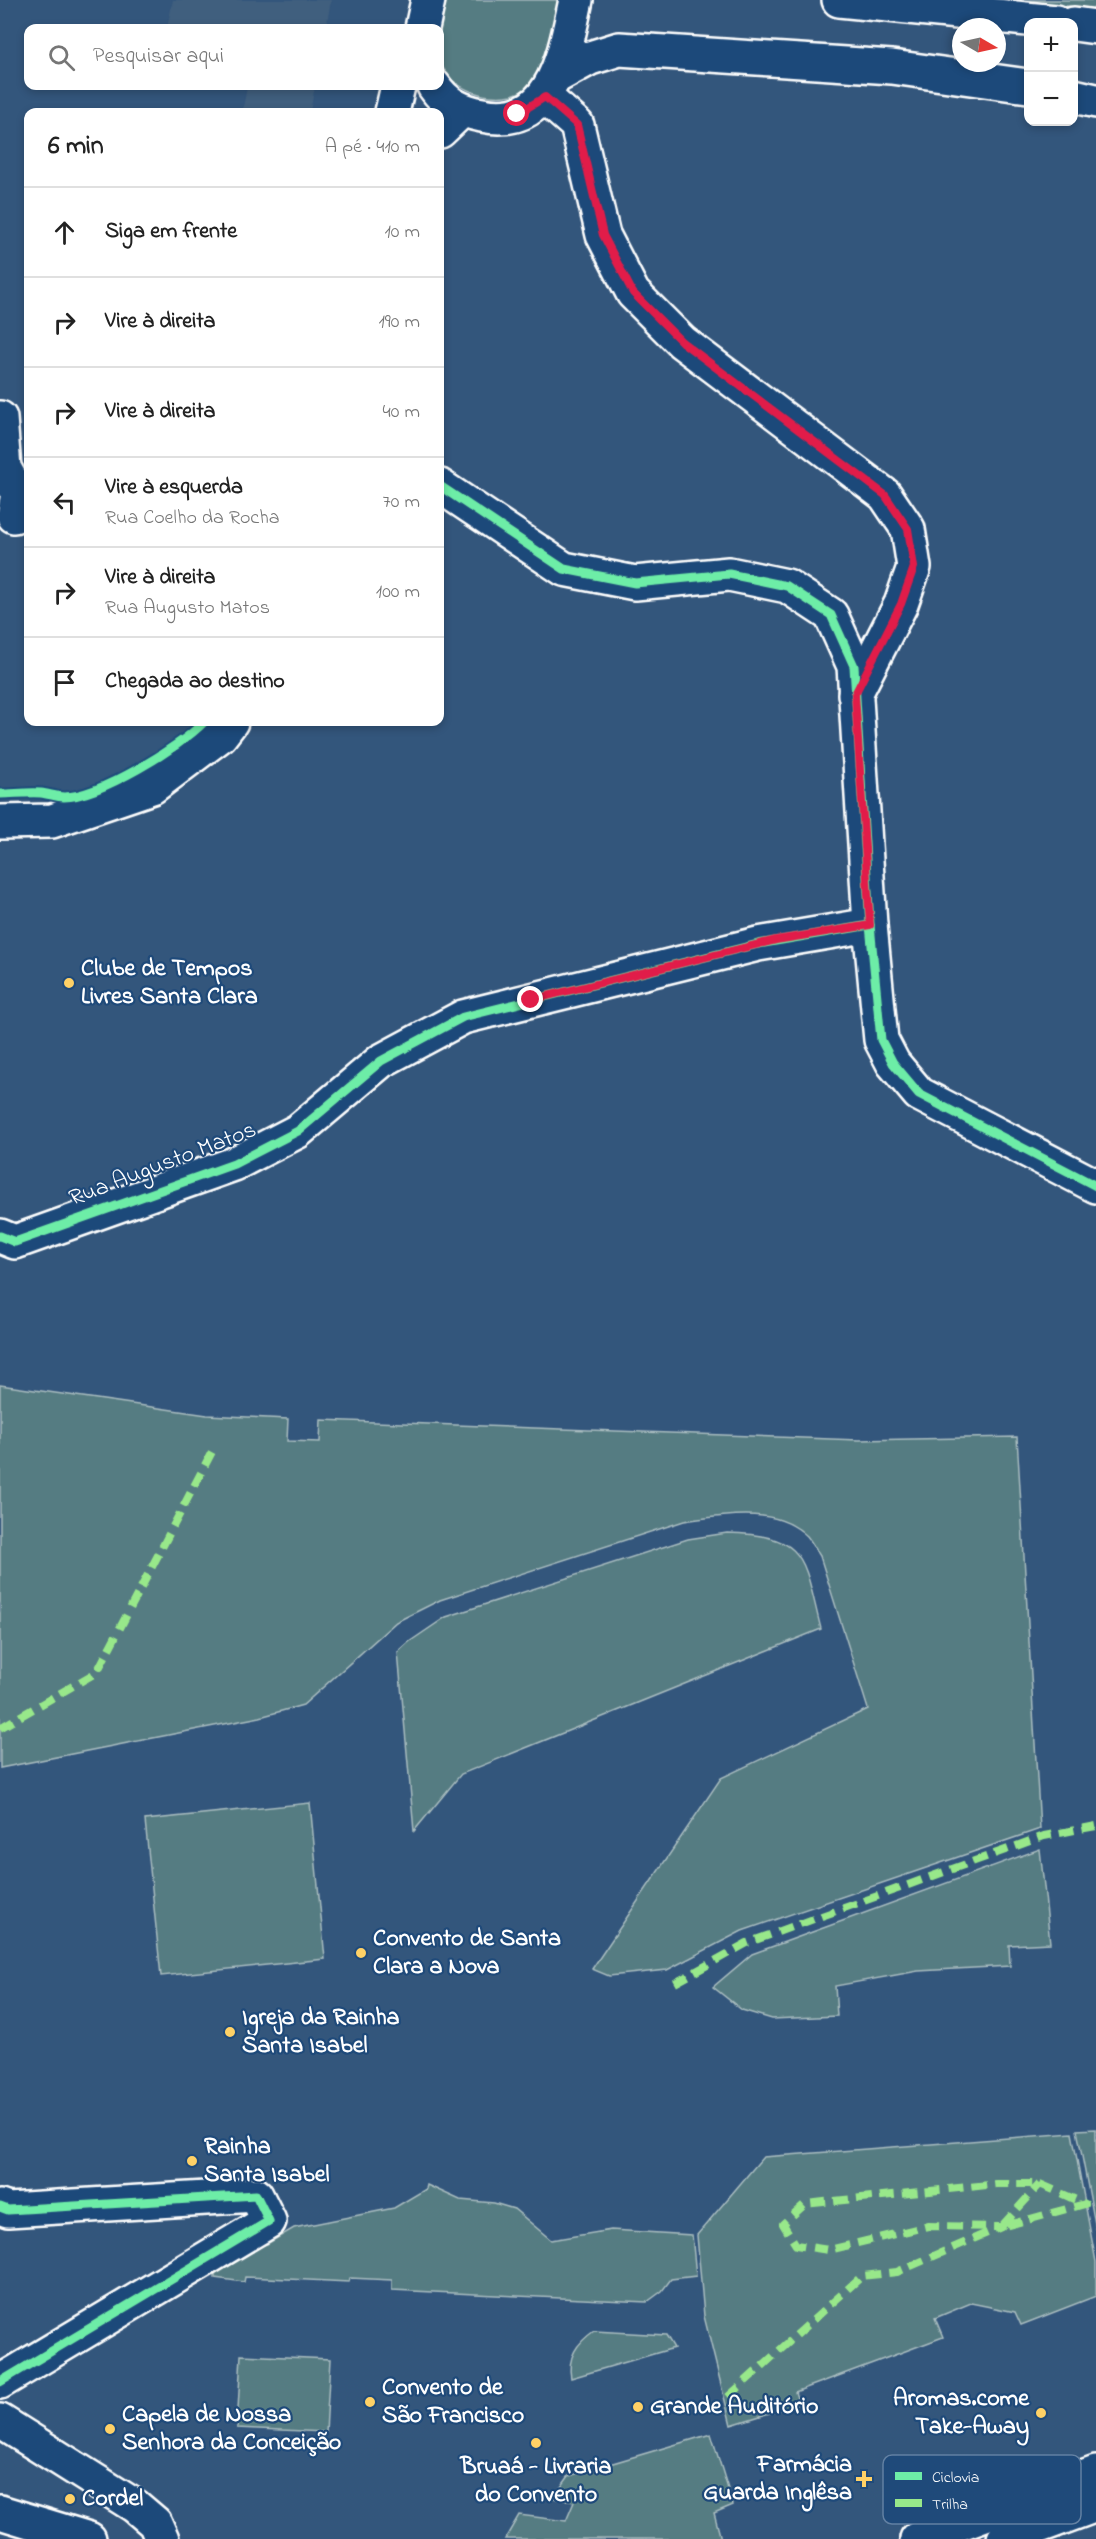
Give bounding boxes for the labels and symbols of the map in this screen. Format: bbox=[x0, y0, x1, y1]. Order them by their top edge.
north arrow bbox=[952, 18, 1006, 72]
route start bbox=[503, 100, 529, 126]
place label: Clube de Tempos Livres Santa Clara bbox=[81, 952, 258, 1015]
marker: Clube de Tempos Livres Santa Clara bbox=[62, 976, 76, 990]
route end bbox=[517, 986, 543, 1012]
street label: Rua Augusto Matos bbox=[64, 1113, 262, 1217]
place label: Convento de Santa Clara a Nova bbox=[373, 1922, 561, 1985]
marker: Convento de Santa Clara a Nova bbox=[354, 1946, 368, 1960]
place label: Igreja da Rainha Santa Isabel bbox=[242, 2001, 400, 2064]
marker: Igreja da Rainha Santa Isabel bbox=[223, 2025, 237, 2039]
place label: Rainha Santa Isabel bbox=[204, 2130, 330, 2193]
marker: Rainha Santa Isabel bbox=[185, 2154, 199, 2168]
place label: Convento de São Francisco bbox=[382, 2371, 524, 2434]
place label: Aromas.come Take-Away bbox=[893, 2382, 1030, 2446]
place label: Grande Auditório bbox=[650, 2390, 819, 2425]
marker: Convento de São Francisco bbox=[363, 2395, 377, 2409]
place label: Capela de Nossa Senhora da Conceição bbox=[122, 2398, 341, 2461]
marker: Grande Auditório bbox=[631, 2400, 645, 2414]
marker: Aromas.come Take-Away bbox=[1034, 2406, 1048, 2420]
marker: Capela de Nossa Senhora da Conceição bbox=[103, 2422, 117, 2436]
marker: Bruaá - Livraria do Convento bbox=[529, 2436, 543, 2450]
place label: Farmácia Guarda Inglêsa bbox=[703, 2448, 852, 2512]
place label: Bruaá - Livraria do Convento bbox=[460, 2450, 612, 2513]
legend bbox=[883, 2455, 1081, 2524]
text: Ciclovia bbox=[932, 2466, 979, 2490]
marker: Farmácia Guarda Inglêsa bbox=[857, 2472, 871, 2486]
place label: Cordel bbox=[82, 2482, 143, 2517]
marker: Cordel bbox=[63, 2492, 77, 2506]
text: Trilha bbox=[932, 2493, 968, 2517]

